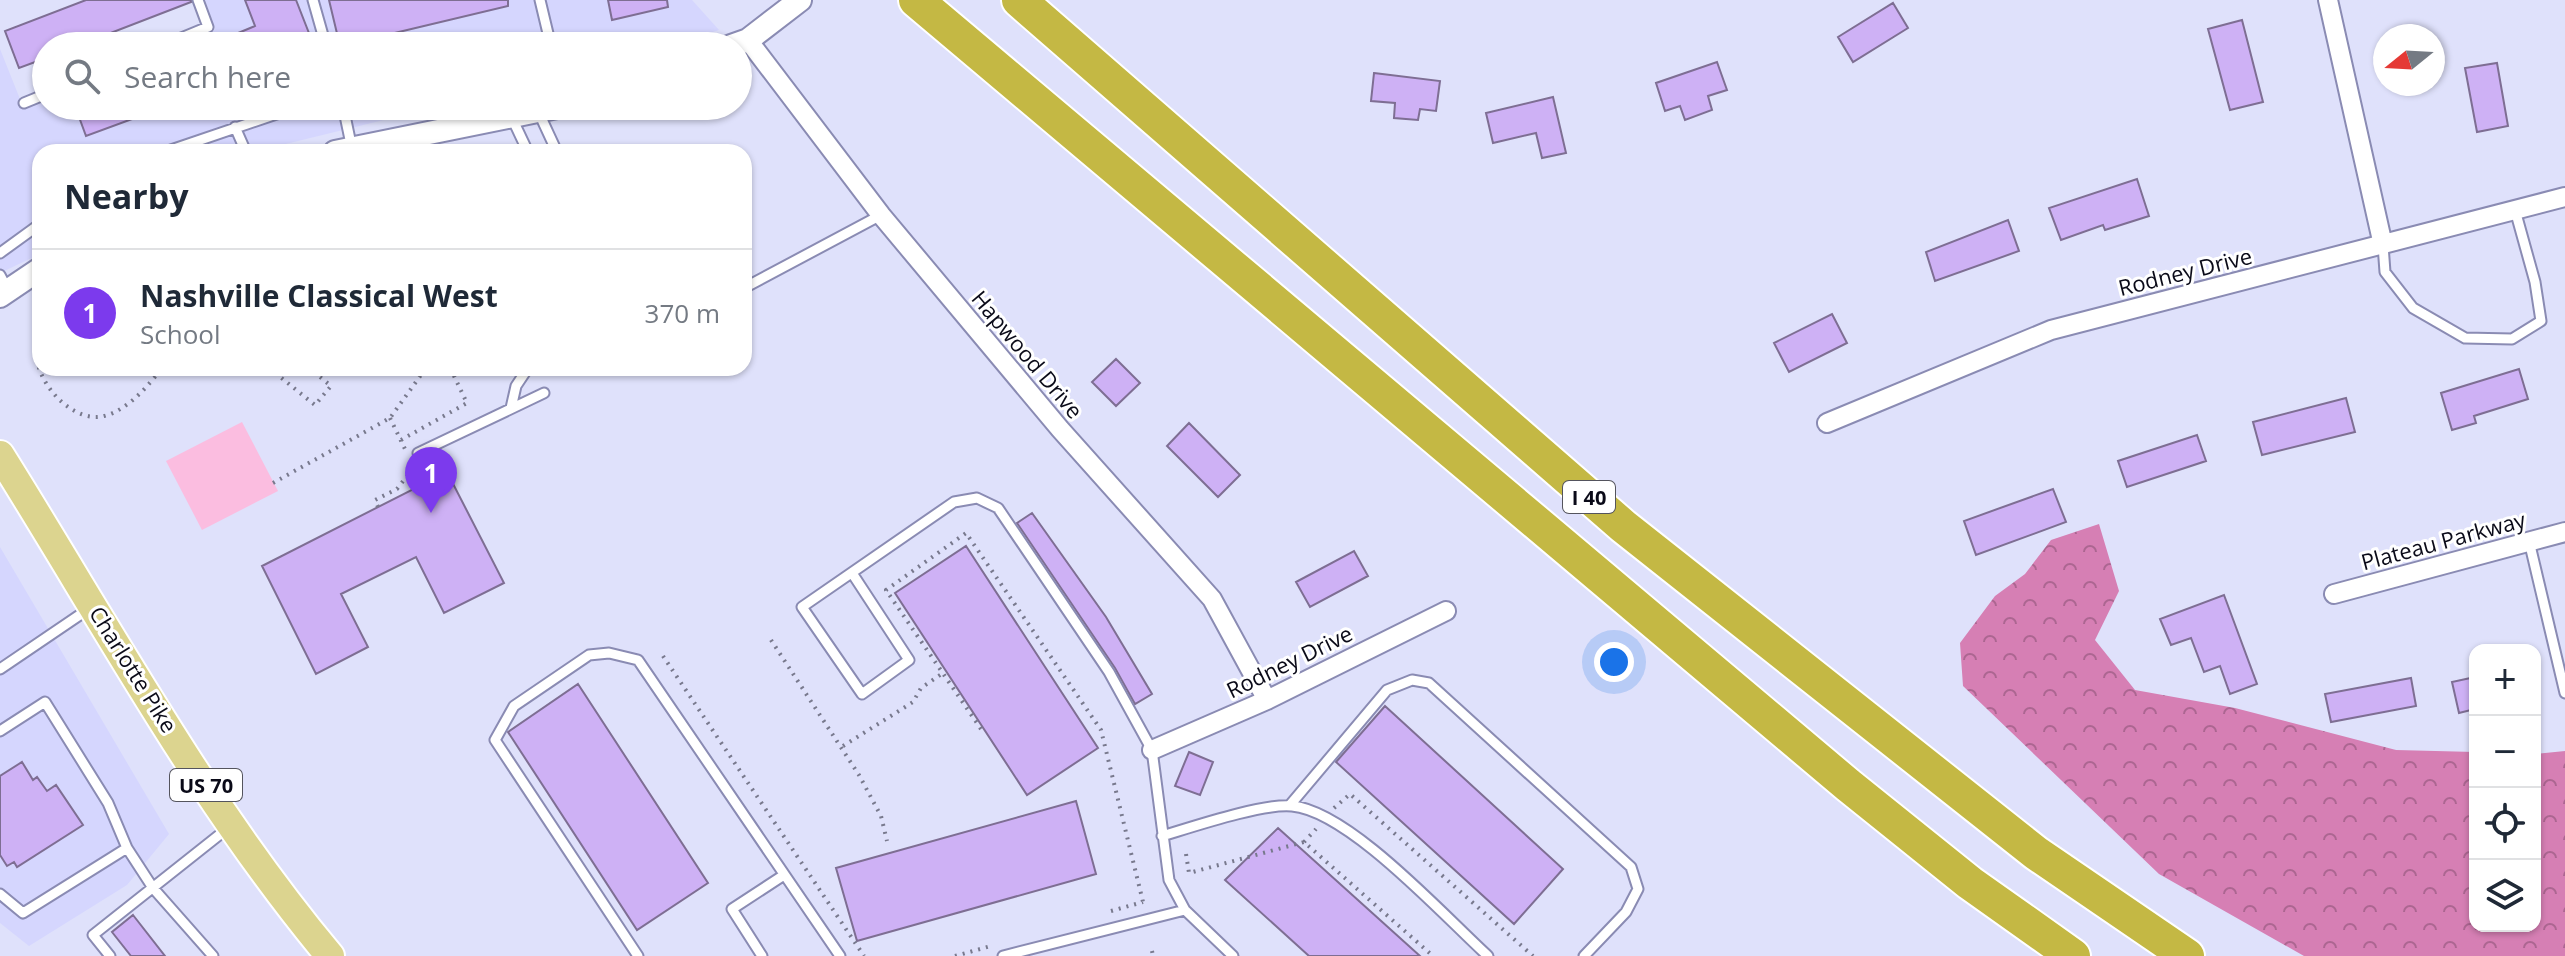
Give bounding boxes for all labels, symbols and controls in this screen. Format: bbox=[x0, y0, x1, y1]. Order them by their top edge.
north arrow bbox=[2373, 24, 2445, 96]
search box bbox=[32, 32, 752, 120]
icon: search bbox=[60, 54, 104, 98]
text: Search here bbox=[124, 56, 291, 97]
text: Nearby bbox=[64, 173, 189, 219]
street label: Rodney Drive bbox=[2115, 240, 2255, 302]
text: Nashville Classical West bbox=[140, 275, 498, 316]
street label: Hapwood Drive bbox=[966, 284, 1090, 424]
text: 1 bbox=[83, 295, 97, 331]
text: 370 m bbox=[645, 295, 720, 331]
text: School bbox=[140, 316, 221, 352]
pin: 1 bbox=[405, 447, 457, 513]
road number: I 40 bbox=[1563, 481, 1615, 513]
street label: Plateau Parkway bbox=[2358, 503, 2529, 576]
street label: Charlotte Pike bbox=[83, 600, 185, 738]
street label: Rodney Drive bbox=[1221, 618, 1357, 704]
your location bbox=[1594, 642, 1634, 682]
map controls bbox=[2469, 644, 2541, 932]
button: + bbox=[2469, 644, 2541, 716]
button: − bbox=[2469, 716, 2541, 788]
road number: US 70 bbox=[170, 769, 242, 801]
button: locate bbox=[2469, 788, 2541, 860]
button: layers bbox=[2469, 860, 2541, 932]

